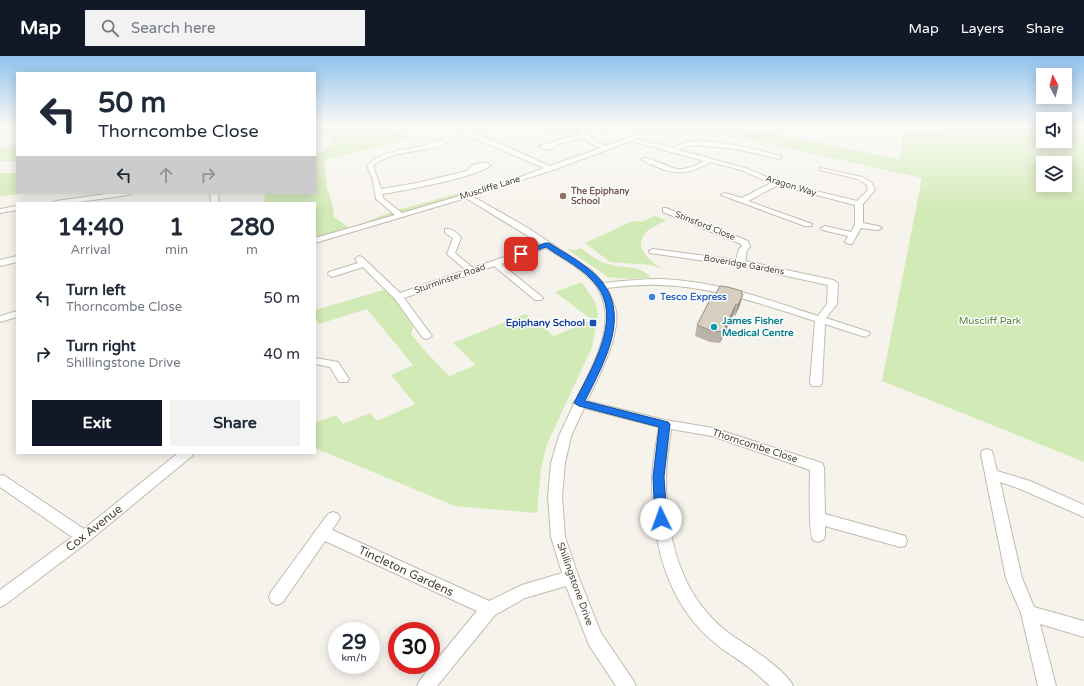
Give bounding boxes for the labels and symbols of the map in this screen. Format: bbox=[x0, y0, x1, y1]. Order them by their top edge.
north arrow bbox=[1036, 68, 1072, 104]
street label: Aragon Way bbox=[764, 173, 818, 199]
street label: Muscliffe Lane bbox=[458, 174, 522, 202]
place label: The Epiphany School bbox=[570, 186, 630, 207]
marker: The Epiphany School bbox=[558, 191, 568, 201]
street label: Stinsford Close bbox=[673, 209, 737, 243]
pin bbox=[504, 237, 538, 271]
street label: Boveridge Gardens bbox=[703, 252, 785, 278]
street label: Sturminster Road bbox=[413, 262, 487, 296]
place label: Tesco Express bbox=[659, 291, 727, 303]
marker: Tesco Express bbox=[647, 292, 657, 302]
place label: James Fisher Medical Centre bbox=[721, 315, 794, 339]
park label: Muscliff Park bbox=[959, 315, 1022, 327]
place label: Epiphany School bbox=[506, 317, 585, 329]
marker: Epiphany School bbox=[588, 318, 598, 328]
marker: James Fisher Medical Centre bbox=[709, 322, 719, 332]
street label: Thorncombe Close bbox=[711, 427, 800, 466]
position arrow bbox=[640, 498, 682, 540]
street label: Cox Avenue bbox=[63, 501, 125, 554]
street label: Shillingstone Drive bbox=[554, 541, 596, 628]
street label: Tincleton Gardens bbox=[356, 543, 456, 599]
speed limit sign: 30 bbox=[388, 622, 440, 674]

